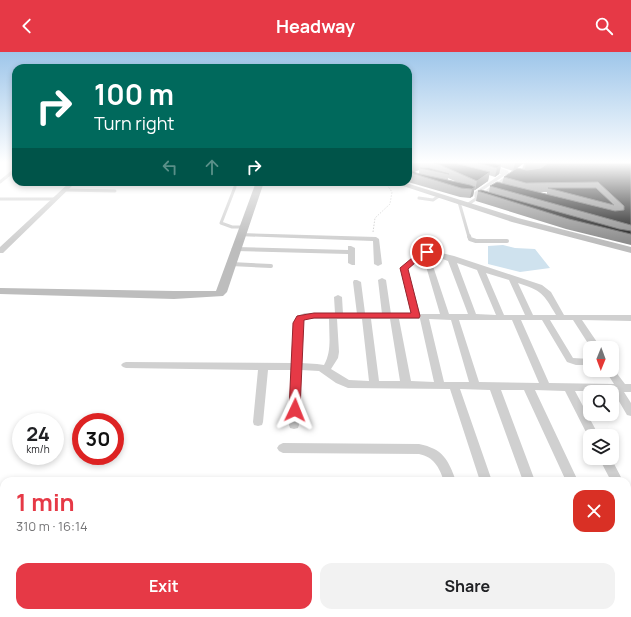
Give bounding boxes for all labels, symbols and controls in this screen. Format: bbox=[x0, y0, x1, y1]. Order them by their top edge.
text: Headway bbox=[276, 14, 355, 38]
icon: back bbox=[16, 15, 38, 37]
icon: search bbox=[593, 15, 615, 37]
text: 100 m bbox=[94, 75, 174, 113]
icon: right bbox=[28, 80, 80, 132]
text: Turn right bbox=[94, 111, 175, 135]
icon: left bbox=[159, 156, 181, 178]
icon: ahead bbox=[201, 156, 223, 178]
icon: right bbox=[243, 156, 265, 178]
pin bbox=[410, 235, 444, 269]
icon: arrive bbox=[416, 241, 438, 263]
north arrow bbox=[583, 341, 619, 377]
map controls bbox=[583, 341, 619, 465]
button: search bbox=[583, 385, 619, 421]
position arrow bbox=[274, 389, 316, 431]
speed limit sign: 30 bbox=[72, 413, 124, 465]
text: 24 bbox=[26, 420, 50, 447]
button: layers bbox=[583, 429, 619, 465]
text: km/h bbox=[26, 442, 50, 456]
text: 1 min bbox=[16, 485, 75, 518]
button: close bbox=[573, 490, 615, 532]
text: 310 m · 16:14 bbox=[16, 517, 88, 535]
button: Exit bbox=[16, 563, 312, 609]
button: Share bbox=[320, 563, 615, 609]

